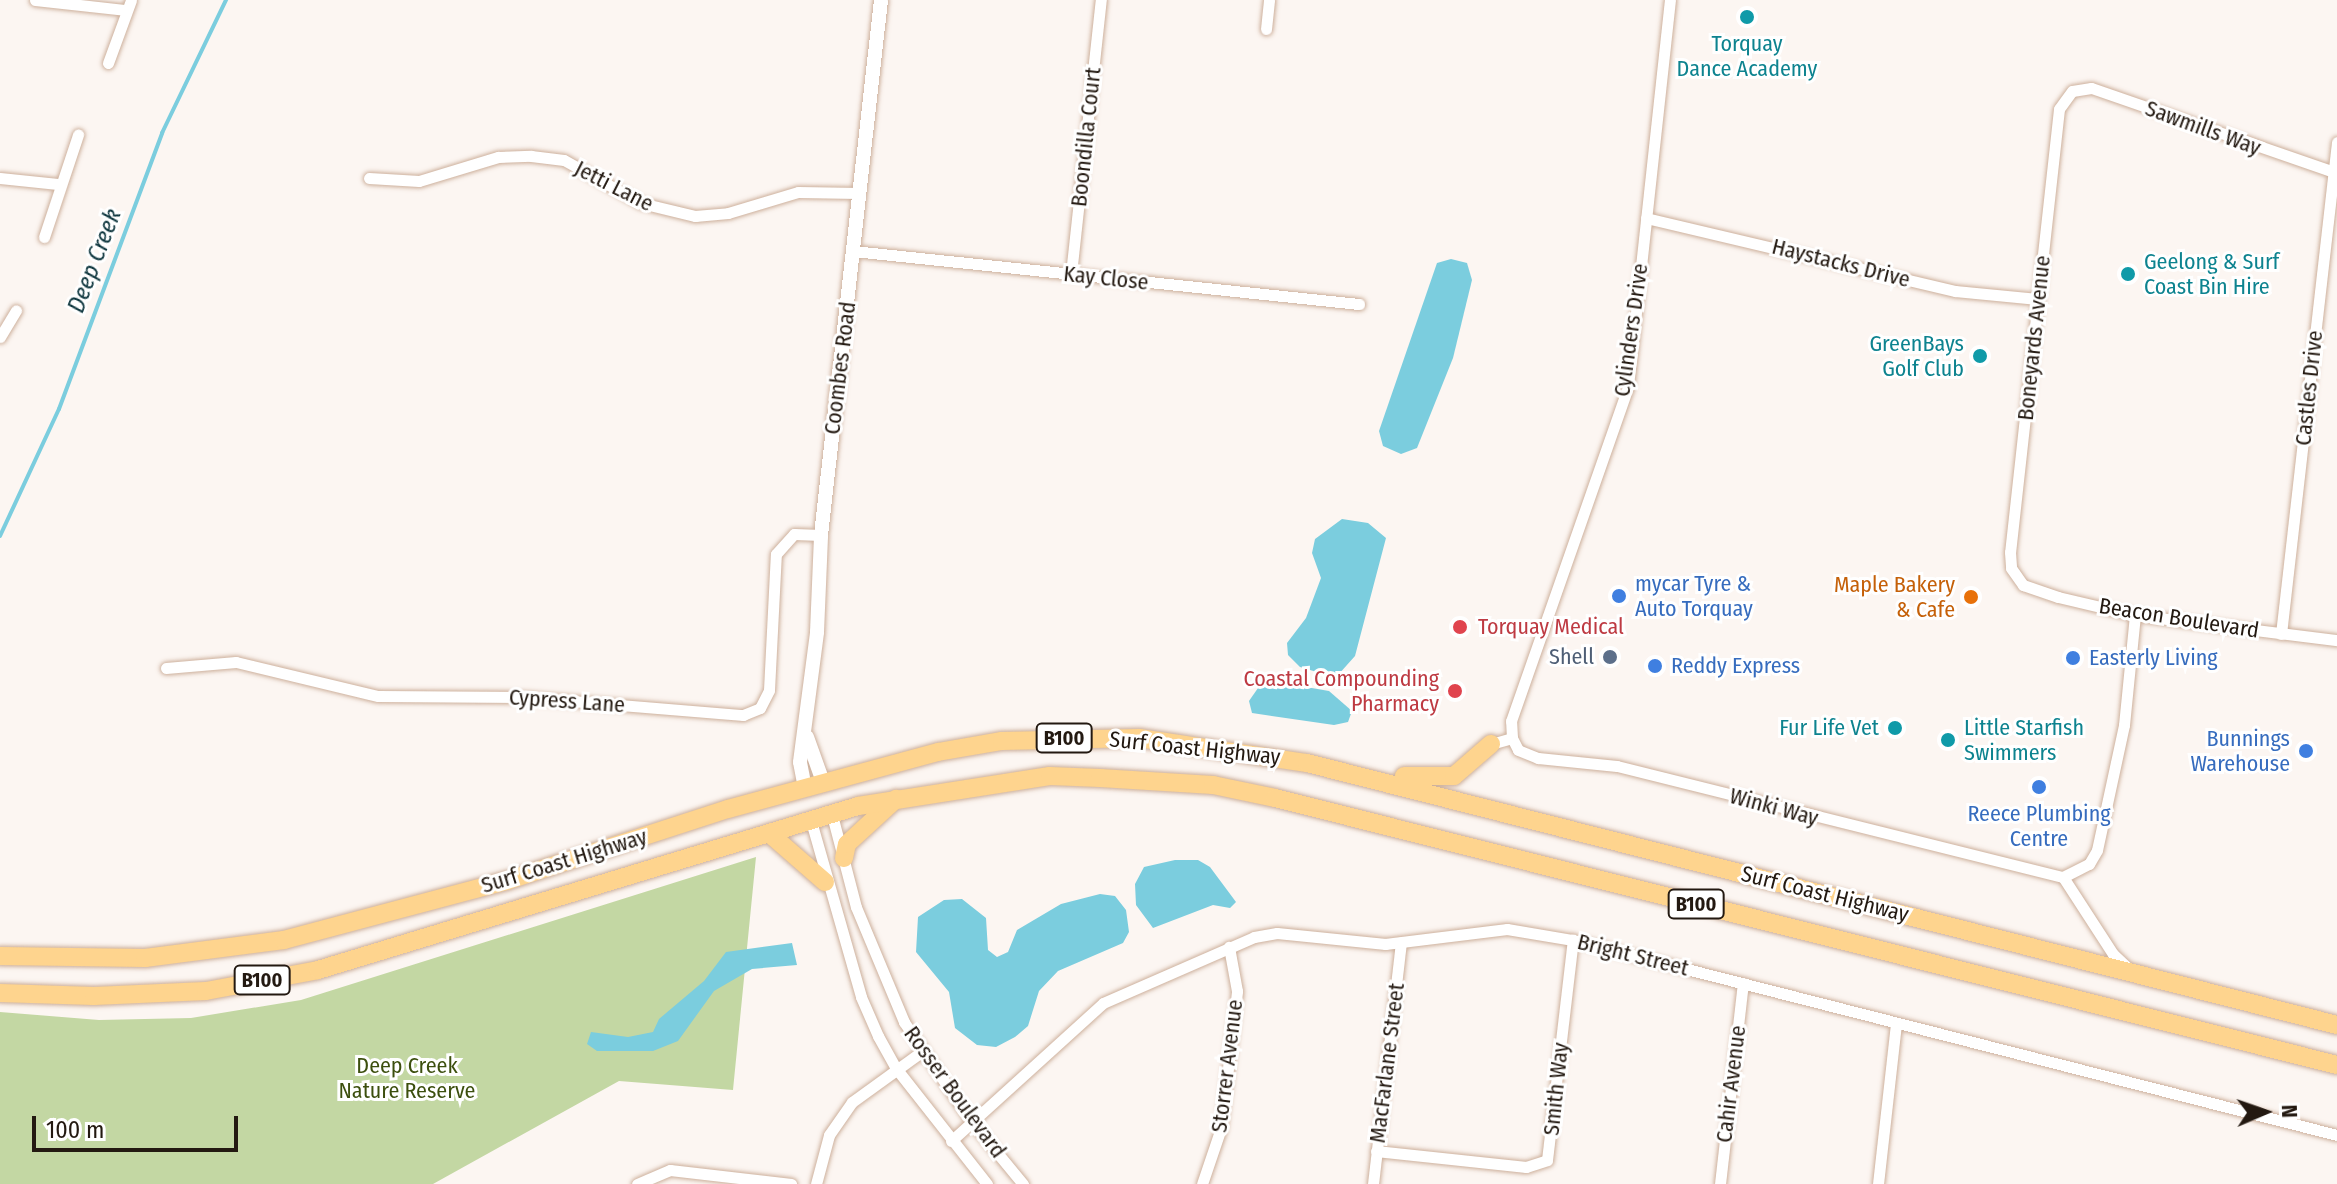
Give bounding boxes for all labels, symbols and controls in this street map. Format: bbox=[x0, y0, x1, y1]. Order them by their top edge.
marker: Torquay Dance Academy bbox=[1738, 8, 1756, 26]
place label: Torquay Dance Academy bbox=[1677, 30, 1817, 82]
street label: Boondilla Court bbox=[1066, 66, 1106, 208]
street label: Sawmills Way bbox=[2142, 95, 2264, 161]
street label: Jetti Lane bbox=[570, 155, 658, 217]
water label: Deep Creek bbox=[62, 205, 128, 317]
street label: Haystacks Drive bbox=[1769, 233, 1913, 293]
place label: Geelong & Surf Coast Bin Hire bbox=[2144, 248, 2279, 300]
street label: Boneyards Avenue bbox=[2012, 254, 2056, 422]
street label: Kay Close bbox=[1062, 260, 1150, 296]
street label: Cylinders Drive bbox=[1609, 262, 1653, 398]
marker: Geelong & Surf Coast Bin Hire bbox=[2119, 265, 2137, 283]
street label: Coombes Road bbox=[819, 300, 861, 436]
street label: Castles Drive bbox=[2290, 329, 2328, 447]
place label: GreenBays Golf Club bbox=[1869, 330, 1964, 382]
marker: GreenBays Golf Club bbox=[1971, 347, 1989, 365]
place label: mycar Tyre & Auto Torquay bbox=[1635, 570, 1753, 622]
place label: Maple Bakery & Cafe bbox=[1834, 571, 1955, 622]
marker: mycar Tyre & Auto Torquay bbox=[1610, 587, 1628, 605]
marker: Maple Bakery & Cafe bbox=[1962, 588, 1980, 606]
street label: Beacon Boulevard bbox=[2097, 592, 2261, 644]
place label: Torquay Medical bbox=[1478, 614, 1624, 640]
marker: Torquay Medical bbox=[1449, 616, 1471, 638]
place label: Shell bbox=[1549, 644, 1594, 670]
place label: Easterly Living bbox=[2089, 645, 2218, 671]
marker: Shell bbox=[1601, 648, 1619, 666]
marker: Easterly Living bbox=[2064, 649, 2082, 667]
place label: Reddy Express bbox=[1671, 653, 1800, 679]
marker: Reddy Express bbox=[1646, 657, 1664, 675]
place label: Coastal Compounding Pharmacy bbox=[1243, 665, 1439, 716]
marker: Coastal Compounding Pharmacy bbox=[1446, 682, 1464, 700]
street label: Cypress Lane bbox=[508, 684, 626, 718]
place label: Little Starfish Swimmers bbox=[1964, 714, 2084, 766]
place label: Fur Life Vet bbox=[1779, 715, 1879, 741]
marker: Fur Life Vet bbox=[1886, 719, 1904, 737]
road number: B100 bbox=[1034, 722, 1094, 754]
place label: Bunnings Warehouse bbox=[2191, 725, 2290, 776]
street label: Surf Coast Highway bbox=[1108, 726, 1282, 770]
marker: Little Starfish Swimmers bbox=[1939, 731, 1957, 749]
marker: Bunnings Warehouse bbox=[2297, 742, 2315, 760]
marker: Reece Plumbing Centre bbox=[2030, 778, 2048, 796]
street label: Winki Way bbox=[1727, 783, 1821, 831]
place label: Reece Plumbing Centre bbox=[1967, 800, 2111, 852]
street label: Surf Coast Highway bbox=[478, 823, 650, 899]
street label: Surf Coast Highway bbox=[1739, 860, 1911, 928]
road number: B100 bbox=[1666, 888, 1726, 920]
street label: Bright Street bbox=[1575, 928, 1691, 982]
road number: B100 bbox=[232, 964, 292, 996]
street label: MacFarlane Street bbox=[1364, 982, 1410, 1144]
street label: Storrer Avenue bbox=[1206, 998, 1248, 1134]
street label: Rosser Boulevard bbox=[898, 1021, 1012, 1163]
street label: Cahir Avenue bbox=[1711, 1024, 1751, 1144]
street label: Smith Way bbox=[1538, 1041, 1574, 1137]
park label: Deep Creek Nature Reserve bbox=[339, 1052, 475, 1104]
north arrow bbox=[2225, 1072, 2305, 1152]
scale bar bbox=[36, 1100, 242, 1150]
text: N bbox=[2276, 1104, 2303, 1118]
text: 100 m bbox=[46, 1116, 104, 1144]

